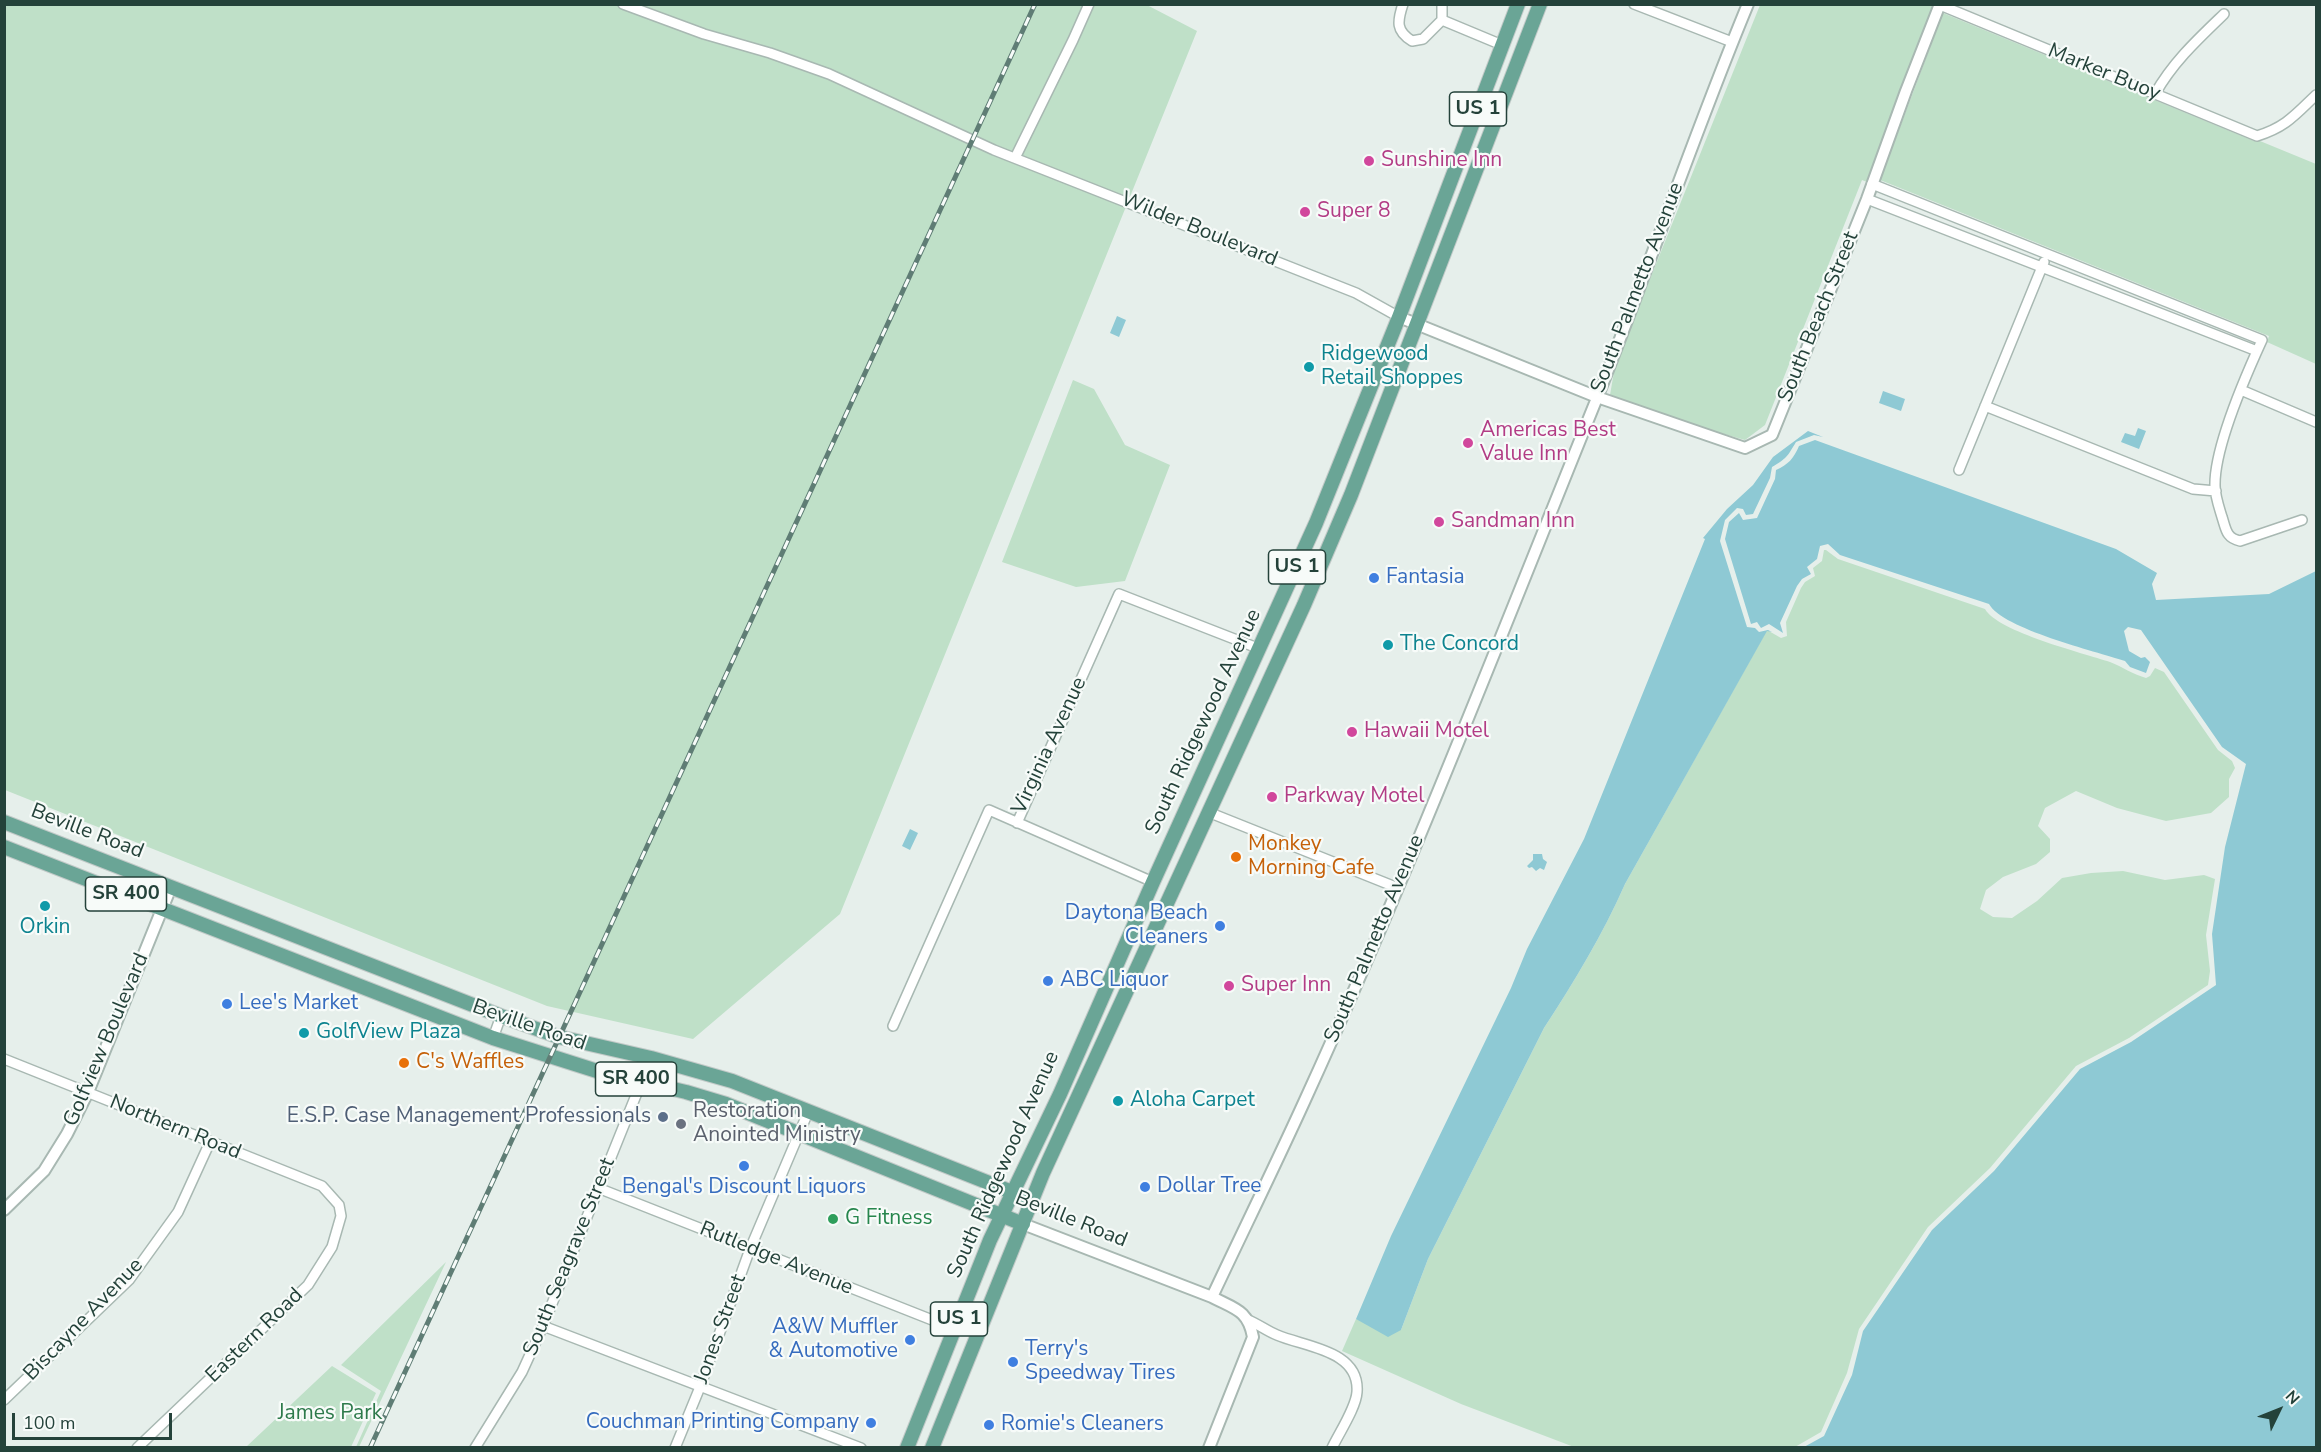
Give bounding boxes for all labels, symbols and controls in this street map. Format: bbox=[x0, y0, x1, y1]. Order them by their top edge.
street label: Marker Buoy bbox=[2044, 39, 2164, 107]
road number: US 1 bbox=[1450, 92, 1506, 126]
place label: Sunshine Inn bbox=[1381, 148, 1502, 174]
marker: Sunshine Inn bbox=[1362, 154, 1376, 168]
street label: South Palmetto Avenue bbox=[1586, 179, 1690, 397]
street label: Wilder Boulevard bbox=[1117, 187, 1281, 273]
place label: Super 8 bbox=[1317, 199, 1391, 225]
marker: Super 8 bbox=[1298, 205, 1312, 219]
street label: South Beach Street bbox=[1773, 228, 1865, 406]
place label: Ridgewood Retail Shoppes bbox=[1321, 342, 1463, 392]
marker: Ridgewood Retail Shoppes bbox=[1302, 360, 1316, 374]
place label: Americas Best Value Inn bbox=[1480, 418, 1616, 468]
marker: Americas Best Value Inn bbox=[1461, 436, 1475, 450]
place label: Sandman Inn bbox=[1451, 509, 1575, 535]
marker: Sandman Inn bbox=[1432, 515, 1446, 529]
road number: US 1 bbox=[1268, 550, 1326, 584]
place label: Fantasia bbox=[1386, 565, 1465, 591]
marker: Fantasia bbox=[1367, 571, 1381, 585]
street label: South Ridgewood Avenue bbox=[1141, 605, 1267, 839]
place label: The Concord bbox=[1400, 632, 1519, 658]
marker: The Concord bbox=[1381, 638, 1395, 652]
street label: Virginia Avenue bbox=[1007, 673, 1093, 819]
place label: Hawaii Motel bbox=[1364, 719, 1489, 745]
marker: Hawaii Motel bbox=[1345, 725, 1359, 739]
place label: Parkway Motel bbox=[1284, 784, 1424, 810]
marker: Parkway Motel bbox=[1265, 790, 1279, 804]
street label: Beville Road bbox=[27, 799, 147, 865]
street label: South Palmetto Avenue bbox=[1320, 831, 1430, 1047]
place label: Monkey Morning Cafe bbox=[1248, 832, 1374, 882]
marker: Monkey Morning Cafe bbox=[1229, 850, 1243, 864]
road number: SR 400 bbox=[86, 877, 166, 911]
marker: Orkin bbox=[38, 899, 52, 913]
place label: Daytona Beach Cleaners bbox=[1065, 901, 1208, 951]
place label: Orkin bbox=[20, 915, 70, 941]
marker: Daytona Beach Cleaners bbox=[1213, 919, 1227, 933]
street label: Golfview Boulevard bbox=[59, 950, 155, 1130]
place label: ABC Liquor bbox=[1060, 968, 1169, 994]
place label: Super Inn bbox=[1241, 973, 1331, 999]
marker: ABC Liquor bbox=[1041, 974, 1055, 988]
marker: Super Inn bbox=[1222, 979, 1236, 993]
place label: Lee's Market bbox=[239, 991, 358, 1017]
street label: Beville Road bbox=[469, 995, 589, 1057]
marker: Lee's Market bbox=[220, 997, 234, 1011]
place label: GolfView Plaza bbox=[316, 1020, 461, 1046]
marker: GolfView Plaza bbox=[297, 1026, 311, 1040]
street label: South Ridgewood Avenue bbox=[943, 1048, 1065, 1282]
place label: C's Waffles bbox=[416, 1050, 524, 1076]
marker: C's Waffles bbox=[397, 1056, 411, 1070]
road number: SR 400 bbox=[596, 1062, 676, 1096]
place label: Aloha Carpet bbox=[1130, 1088, 1255, 1114]
street label: Northern Road bbox=[106, 1090, 244, 1166]
marker: Aloha Carpet bbox=[1111, 1094, 1125, 1108]
place label: Restoration Anointed Ministry bbox=[693, 1099, 861, 1149]
place label: E.S.P. Case Management Professionals bbox=[287, 1104, 651, 1130]
marker: E.S.P. Case Management Professionals bbox=[656, 1110, 670, 1124]
marker: Restoration Anointed Ministry bbox=[674, 1117, 688, 1131]
street label: South Seagrave Street bbox=[519, 1154, 621, 1360]
marker: Bengal's Discount Liquors bbox=[737, 1159, 751, 1173]
place label: Dollar Tree bbox=[1157, 1174, 1261, 1200]
place label: Bengal's Discount Liquors bbox=[622, 1175, 866, 1201]
marker: Dollar Tree bbox=[1138, 1180, 1152, 1194]
street label: Beville Road bbox=[1011, 1186, 1131, 1254]
place label: G Fitness bbox=[845, 1206, 933, 1232]
marker: G Fitness bbox=[826, 1212, 840, 1226]
street label: Rutledge Avenue bbox=[696, 1217, 856, 1301]
street label: Biscayne Avenue bbox=[19, 1253, 149, 1387]
street label: Jones Street bbox=[690, 1271, 752, 1387]
street label: Eastern Road bbox=[201, 1283, 309, 1389]
road number: US 1 bbox=[930, 1302, 988, 1336]
place label: A&W Muffler & Automotive bbox=[768, 1315, 898, 1365]
marker: A&W Muffler & Automotive bbox=[903, 1333, 917, 1347]
place label: Terry's Speedway Tires bbox=[1025, 1337, 1176, 1387]
marker: Terry's Speedway Tires bbox=[1006, 1355, 1020, 1369]
north arrow bbox=[2249, 1380, 2309, 1440]
text: N bbox=[2280, 1386, 2304, 1410]
scale bar bbox=[15, 1401, 176, 1439]
park label: James Park bbox=[278, 1401, 382, 1427]
place label: Couchman Printing Company bbox=[586, 1410, 859, 1436]
text: 100 m bbox=[23, 1411, 75, 1435]
place label: Romie's Cleaners bbox=[1001, 1412, 1164, 1438]
marker: Couchman Printing Company bbox=[864, 1416, 878, 1430]
marker: Romie's Cleaners bbox=[982, 1418, 996, 1432]

